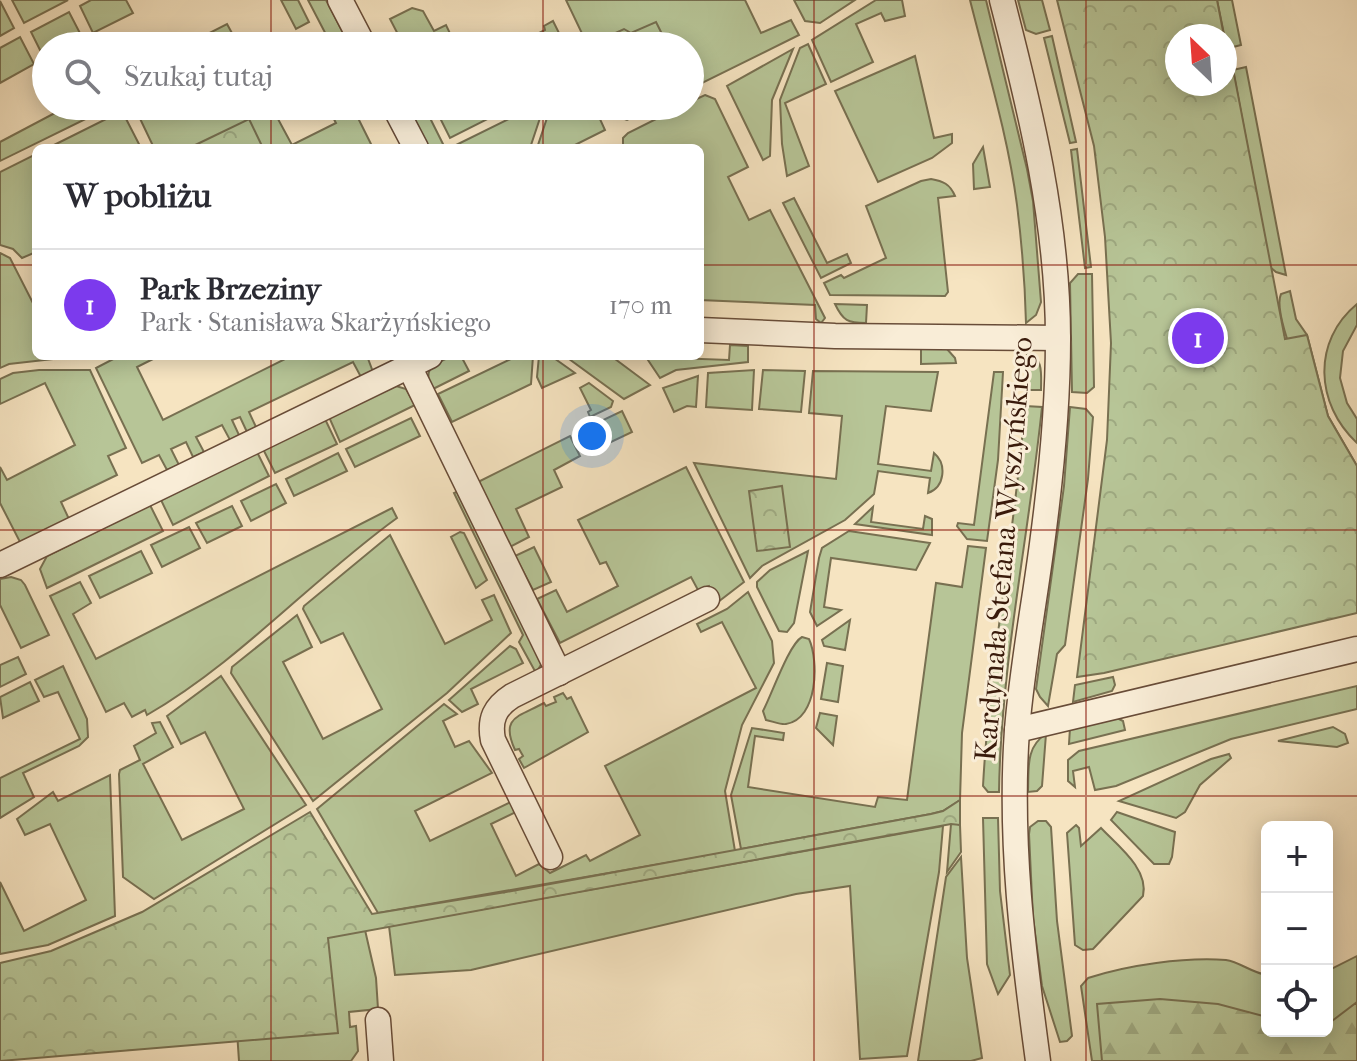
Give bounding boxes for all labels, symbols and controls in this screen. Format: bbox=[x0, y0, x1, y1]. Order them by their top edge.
north arrow bbox=[1165, 24, 1237, 96]
search box bbox=[32, 32, 704, 120]
icon: search bbox=[60, 54, 104, 98]
text: Szukaj tutaj bbox=[124, 59, 273, 94]
text: W pobliżu bbox=[64, 176, 211, 216]
text: Park Brzeziny bbox=[140, 272, 321, 307]
text: 1 bbox=[85, 290, 95, 321]
text: 170 m bbox=[609, 290, 672, 321]
text: Park · Stanisława Skarżyńskiego bbox=[140, 307, 491, 338]
pin: 1 bbox=[1172, 308, 1224, 368]
street label: Kardynała Stefana Wyszyńskiego bbox=[968, 335, 1040, 763]
your location bbox=[572, 416, 612, 456]
map controls bbox=[1261, 821, 1333, 1037]
button: + bbox=[1261, 821, 1333, 893]
button: − bbox=[1261, 893, 1333, 965]
button: locate bbox=[1261, 965, 1333, 1037]

